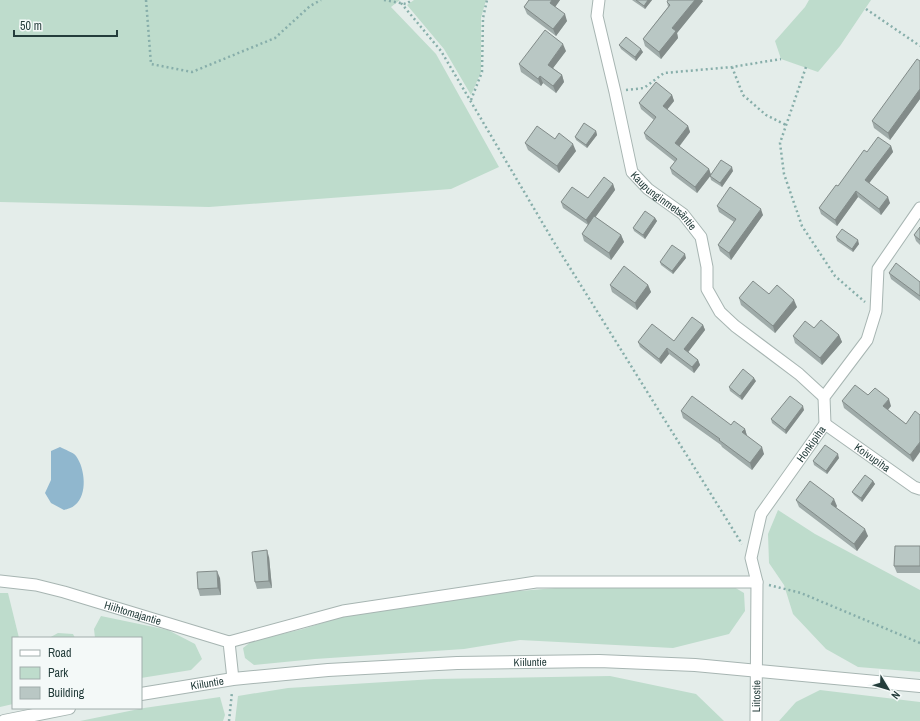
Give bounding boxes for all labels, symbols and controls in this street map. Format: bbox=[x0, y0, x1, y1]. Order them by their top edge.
scale bar bbox=[14, 12, 117, 38]
text: 50 m bbox=[20, 18, 42, 34]
street label: Kaupunginmetsäntie bbox=[628, 168, 700, 233]
street label: Honkipiha bbox=[793, 423, 829, 465]
street label: Koivupiha bbox=[852, 440, 893, 475]
street label: Hiihtomajantie bbox=[103, 598, 163, 628]
legend bbox=[12, 637, 142, 709]
text: Road bbox=[48, 645, 72, 661]
street label: Kiiluntie bbox=[513, 655, 547, 669]
text: Park bbox=[48, 665, 68, 681]
north arrow bbox=[868, 669, 908, 709]
street label: Kiiluntie bbox=[190, 674, 225, 693]
street label: Liitostie bbox=[749, 680, 763, 712]
text: Building bbox=[48, 685, 85, 701]
text: N bbox=[888, 688, 903, 702]

